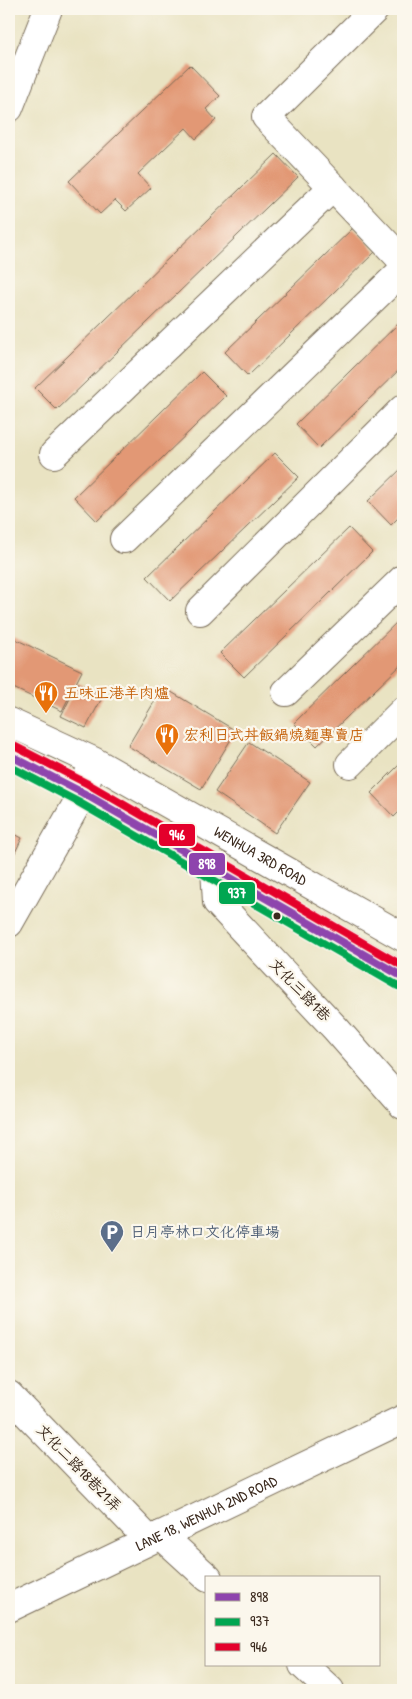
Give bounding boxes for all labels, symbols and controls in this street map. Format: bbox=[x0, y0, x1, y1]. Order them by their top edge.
restaurant icon: 五味正港羊肉爐 bbox=[33, 680, 59, 714]
place label: 五味正港羊肉爐 bbox=[64, 682, 169, 703]
restaurant icon: 宏利日式丼飯鍋燒麵專賣店 bbox=[154, 722, 180, 756]
place label: 宏利日式丼飯鍋燒麵專賣店 bbox=[184, 724, 364, 745]
street label: WENHUA 3RD ROAD bbox=[210, 821, 312, 891]
line badge: 946 bbox=[158, 823, 196, 847]
text: 946 bbox=[169, 825, 185, 844]
line badge: 898 bbox=[188, 852, 226, 876]
text: 898 bbox=[198, 854, 216, 873]
line badge: 937 bbox=[218, 881, 256, 905]
text: 937 bbox=[228, 883, 246, 902]
unlabelled marker bbox=[272, 911, 282, 921]
street label: 文化三路1巷 bbox=[265, 953, 336, 1026]
parking icon: 日月亭林口文化停車場 bbox=[99, 1219, 125, 1253]
place label: 日月亭林口文化停車場 bbox=[130, 1221, 280, 1242]
street label: 文化二路18巷21弄 bbox=[32, 1419, 127, 1516]
street label: LANE 18, WENHUA 2ND ROAD bbox=[132, 1470, 281, 1556]
legend bbox=[205, 1576, 380, 1666]
text: 898 bbox=[250, 1586, 269, 1607]
text: 937 bbox=[250, 1610, 270, 1631]
text: 946 bbox=[250, 1636, 267, 1657]

